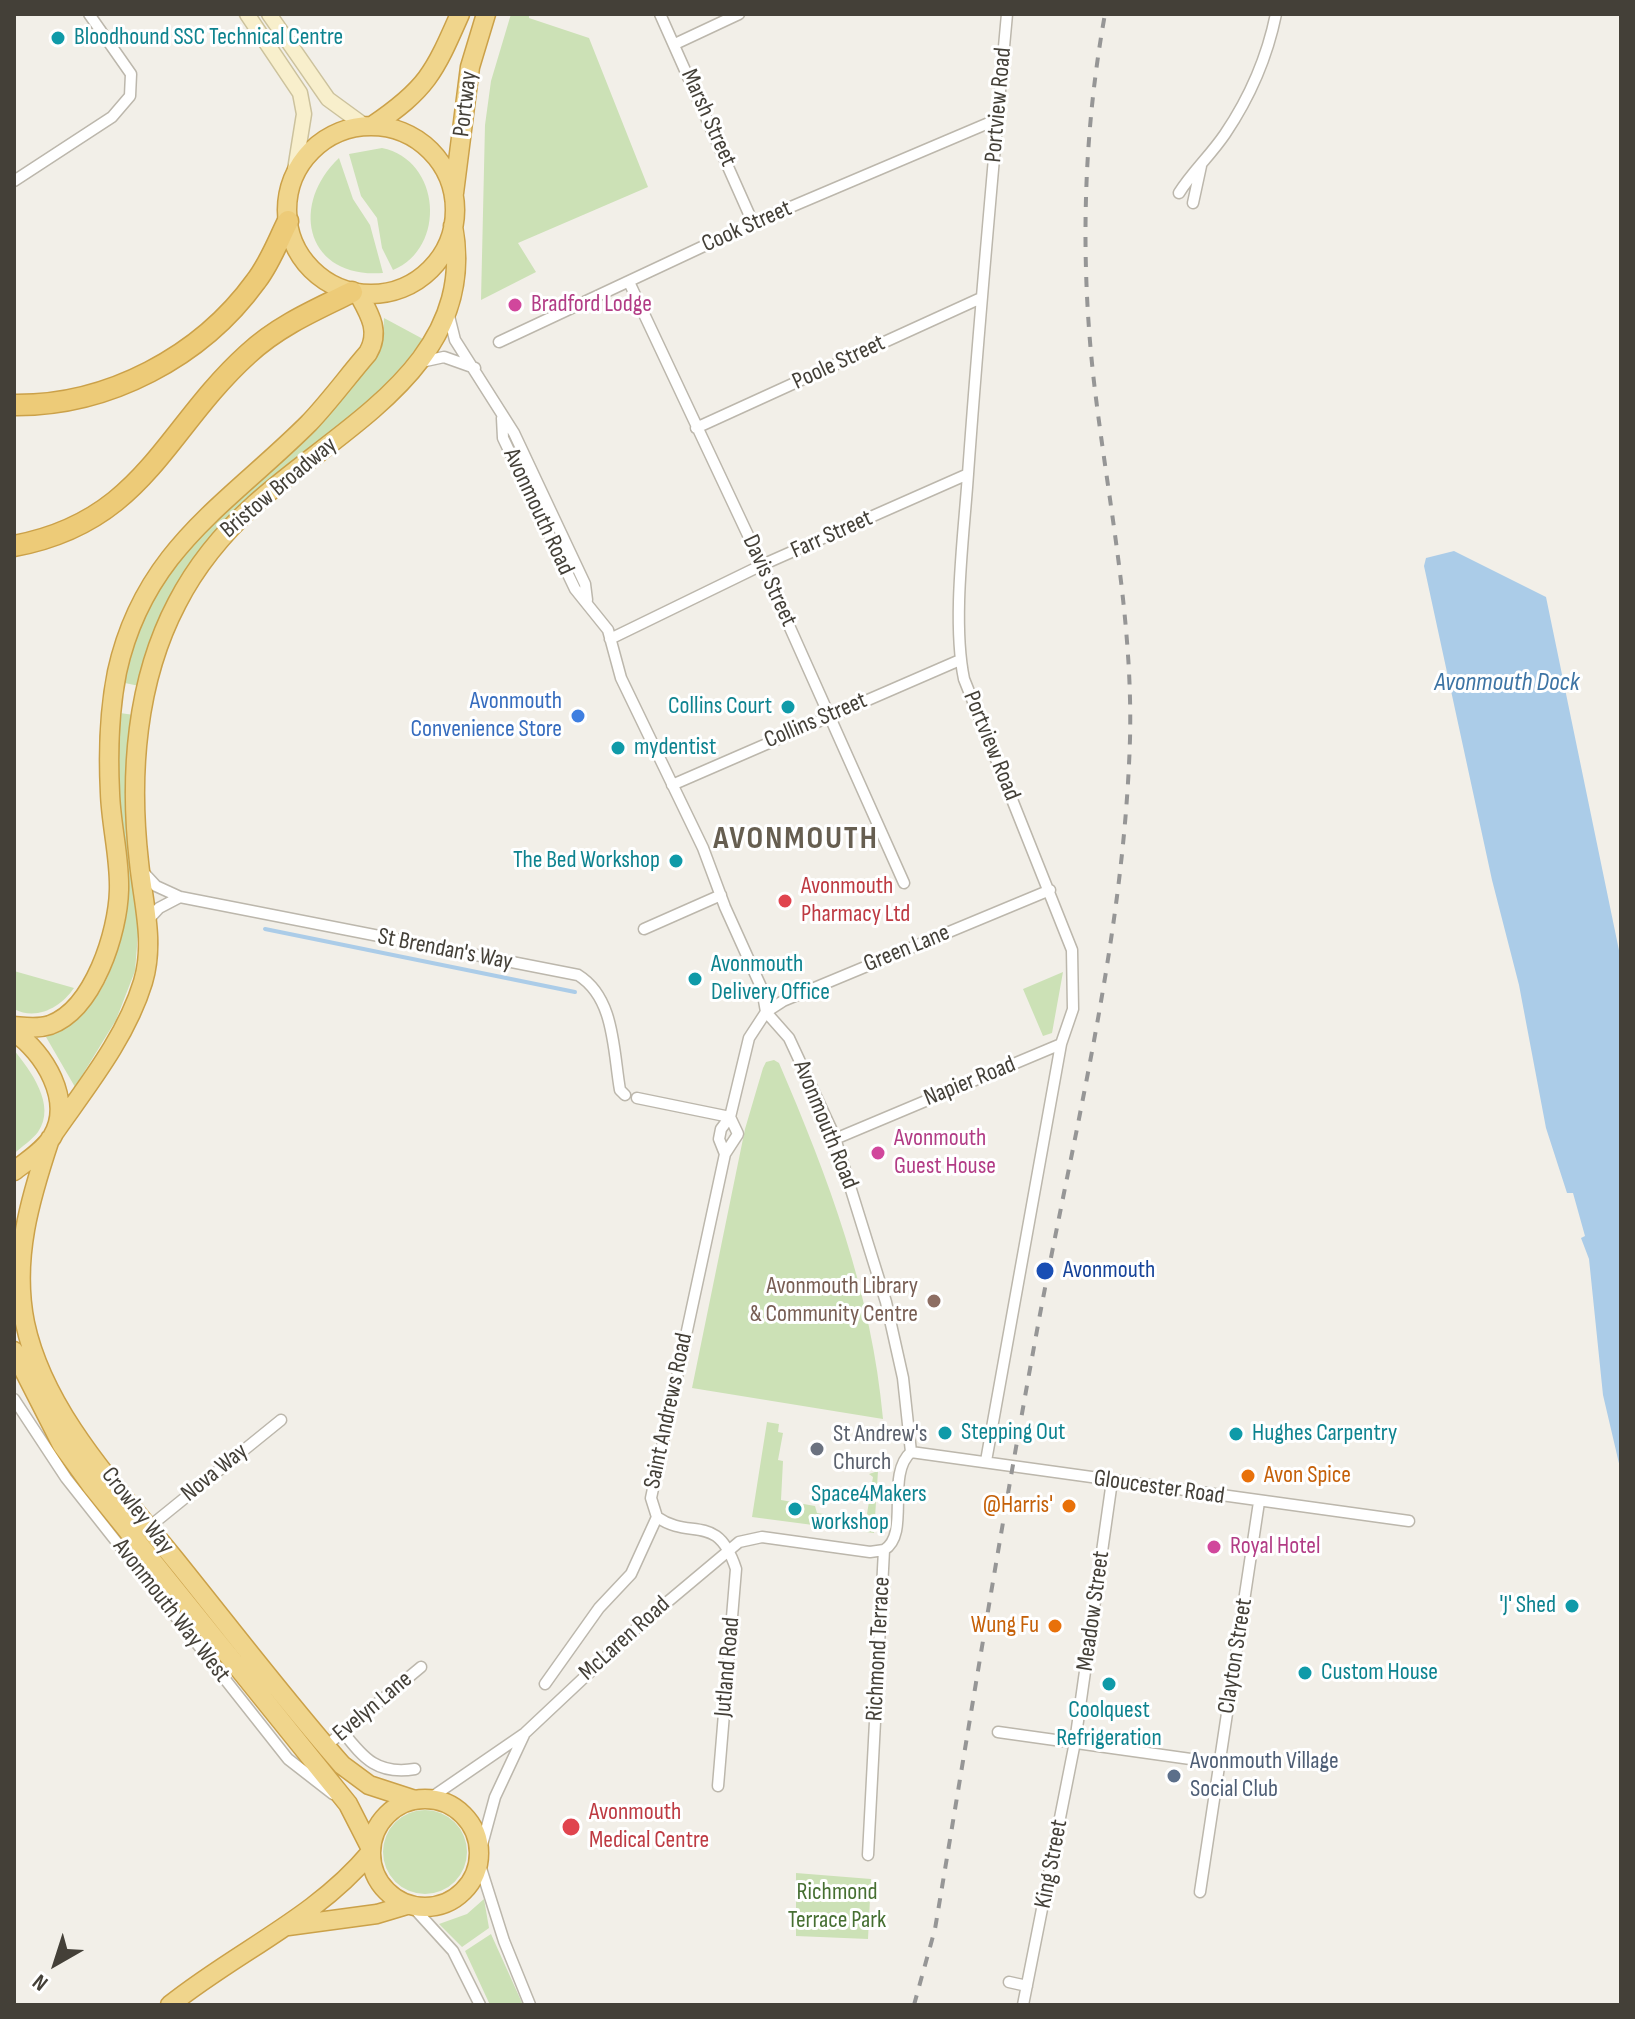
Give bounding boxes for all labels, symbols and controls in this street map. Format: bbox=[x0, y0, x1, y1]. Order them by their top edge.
place label: Bloodhound SSC Technical Centre bbox=[74, 24, 343, 52]
marker: Bloodhound SSC Technical Centre bbox=[49, 29, 67, 47]
street label: Portview Road bbox=[980, 46, 1018, 164]
street label: Marsh Street bbox=[674, 65, 742, 171]
street label: Portway bbox=[448, 69, 484, 139]
street label: Cook Street bbox=[698, 195, 796, 259]
place label: Bradford Lodge bbox=[531, 291, 652, 319]
marker: Bradford Lodge bbox=[506, 296, 524, 314]
street label: Poole Street bbox=[788, 329, 890, 397]
street label: Bristow Broadway bbox=[215, 431, 343, 545]
street label: Avonmouth Road bbox=[496, 444, 580, 580]
street label: Farr Street bbox=[787, 504, 877, 566]
street label: Davis Street bbox=[735, 531, 803, 631]
water label: Avonmouth Dock bbox=[1435, 667, 1579, 699]
street label: Collins Street bbox=[760, 687, 872, 755]
street label: Portview Road bbox=[956, 687, 1026, 805]
place label: Avonmouth Convenience Store bbox=[411, 688, 562, 744]
place label: Collins Court bbox=[668, 693, 772, 721]
marker: Collins Court bbox=[779, 698, 797, 716]
marker: Avonmouth Convenience Store bbox=[569, 707, 587, 725]
place label: mydentist bbox=[634, 734, 716, 762]
marker: mydentist bbox=[609, 739, 627, 757]
district label: AVONMOUTH bbox=[713, 821, 879, 859]
place label: The Bed Workshop bbox=[513, 847, 660, 875]
marker: The Bed Workshop bbox=[667, 852, 685, 870]
place label: Avonmouth Pharmacy Ltd bbox=[801, 873, 910, 929]
marker: Avonmouth Pharmacy Ltd bbox=[776, 892, 794, 910]
street label: Green Lane bbox=[860, 919, 954, 979]
street label: St Brendan's Way bbox=[375, 923, 515, 977]
place label: Avonmouth Delivery Office bbox=[711, 951, 830, 1007]
marker: Avonmouth Delivery Office bbox=[686, 970, 704, 988]
street label: Napier Road bbox=[920, 1051, 1020, 1113]
street label: Avonmouth Road bbox=[786, 1057, 864, 1193]
place label: Avonmouth Guest House bbox=[894, 1125, 996, 1181]
marker: Avonmouth Guest House bbox=[869, 1144, 887, 1162]
place label: Avonmouth bbox=[1063, 1257, 1155, 1285]
marker: Avonmouth bbox=[1034, 1260, 1056, 1282]
place label: Avonmouth Library & Community Centre bbox=[750, 1273, 918, 1329]
marker: Avonmouth Library & Community Centre bbox=[925, 1292, 943, 1310]
street label: Saint Andrews Road bbox=[638, 1330, 700, 1492]
place label: Stepping Out bbox=[961, 1419, 1065, 1447]
place label: Hughes Carpentry bbox=[1252, 1420, 1397, 1448]
place label: St Andrew's Church bbox=[833, 1421, 927, 1477]
marker: Stepping Out bbox=[936, 1424, 954, 1442]
marker: Hughes Carpentry bbox=[1227, 1425, 1245, 1443]
street label: Nova Way bbox=[176, 1437, 254, 1509]
marker: St Andrew's Church bbox=[808, 1440, 826, 1458]
street label: Crowley Way bbox=[94, 1462, 180, 1560]
place label: Avon Spice bbox=[1264, 1462, 1351, 1490]
street label: Gloucester Road bbox=[1092, 1465, 1226, 1511]
marker: Avon Spice bbox=[1239, 1467, 1257, 1485]
place label: Space4Makers workshop bbox=[811, 1481, 927, 1537]
place label: @Harris' bbox=[983, 1492, 1053, 1520]
marker: @Harris' bbox=[1060, 1497, 1078, 1515]
marker: Space4Makers workshop bbox=[786, 1500, 804, 1518]
place label: Royal Hotel bbox=[1230, 1533, 1320, 1561]
street label: Avonmouth Way West bbox=[106, 1534, 236, 1688]
marker: Royal Hotel bbox=[1205, 1538, 1223, 1556]
street label: Meadow Street bbox=[1071, 1549, 1117, 1673]
street label: Richmond Terrace bbox=[861, 1576, 897, 1722]
street label: McLaren Road bbox=[574, 1591, 676, 1687]
place label: 'J' Shed bbox=[1500, 1592, 1556, 1620]
street label: Clayton Street bbox=[1213, 1596, 1259, 1716]
marker: 'J' Shed bbox=[1563, 1597, 1581, 1615]
place label: Wung Fu bbox=[971, 1612, 1039, 1640]
street label: Jutland Road bbox=[709, 1616, 747, 1718]
marker: Wung Fu bbox=[1046, 1617, 1064, 1635]
place label: Custom House bbox=[1321, 1659, 1438, 1687]
marker: Custom House bbox=[1296, 1664, 1314, 1682]
street label: Evelyn Lane bbox=[328, 1666, 418, 1748]
marker: Coolquest Refrigeration bbox=[1100, 1675, 1118, 1693]
place label: Coolquest Refrigeration bbox=[1056, 1697, 1162, 1753]
place label: Avonmouth Village Social Club bbox=[1190, 1748, 1339, 1804]
marker: Avonmouth Village Social Club bbox=[1165, 1767, 1183, 1785]
place label: Avonmouth Medical Centre bbox=[589, 1799, 709, 1855]
marker: Avonmouth Medical Centre bbox=[560, 1816, 582, 1838]
street label: King Street bbox=[1029, 1817, 1075, 1911]
park label: Richmond Terrace Park bbox=[788, 1879, 886, 1935]
north arrow bbox=[16, 1923, 96, 2003]
text: N bbox=[28, 1968, 54, 1996]

